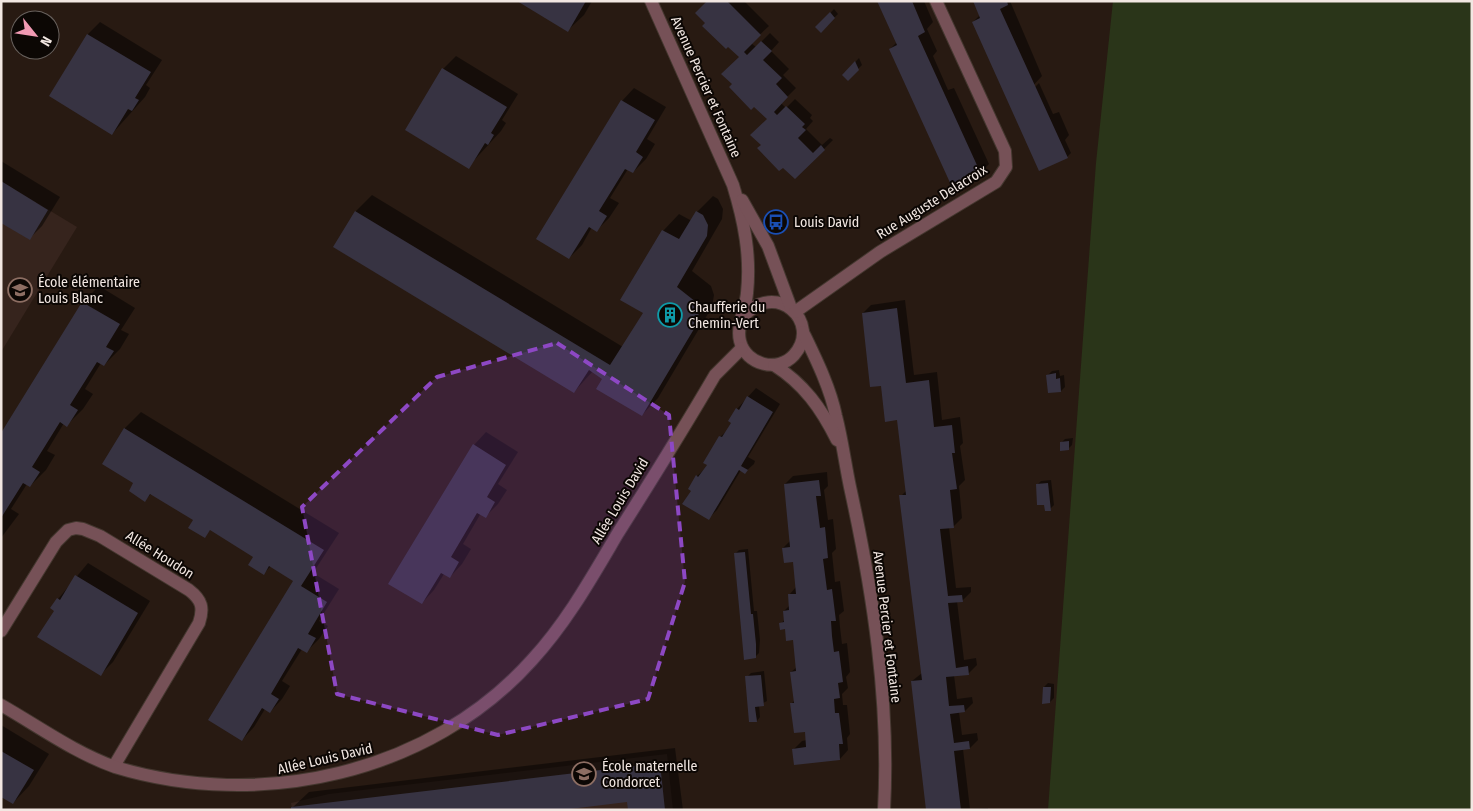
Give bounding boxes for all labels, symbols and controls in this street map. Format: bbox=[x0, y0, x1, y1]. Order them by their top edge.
north arrow bbox=[10, 10, 60, 60]
street label: Avenue Percier et Fontaine bbox=[667, 14, 745, 160]
text: N bbox=[36, 33, 55, 49]
street label: Rue Auguste Delacroix bbox=[874, 161, 991, 243]
bus stop icon: Louis David bbox=[763, 209, 789, 235]
place label: Louis David bbox=[794, 214, 859, 231]
place label: École élémentaire Louis Blanc bbox=[38, 273, 140, 307]
school or university icon: École élémentaire Louis Blanc bbox=[7, 277, 33, 303]
place label: Chaufferie du Chemin-Vert bbox=[688, 299, 765, 332]
building icon: Chaufferie du Chemin-Vert bbox=[657, 302, 683, 328]
street label: Allée Louis David bbox=[588, 455, 652, 547]
street label: Allée Houdon bbox=[123, 527, 197, 583]
street label: Avenue Percier et Fontaine bbox=[869, 550, 905, 704]
street label: Allée Louis David bbox=[276, 740, 374, 778]
place label: École maternelle Condorcet bbox=[602, 757, 698, 791]
school or university icon: École maternelle Condorcet bbox=[571, 761, 597, 787]

